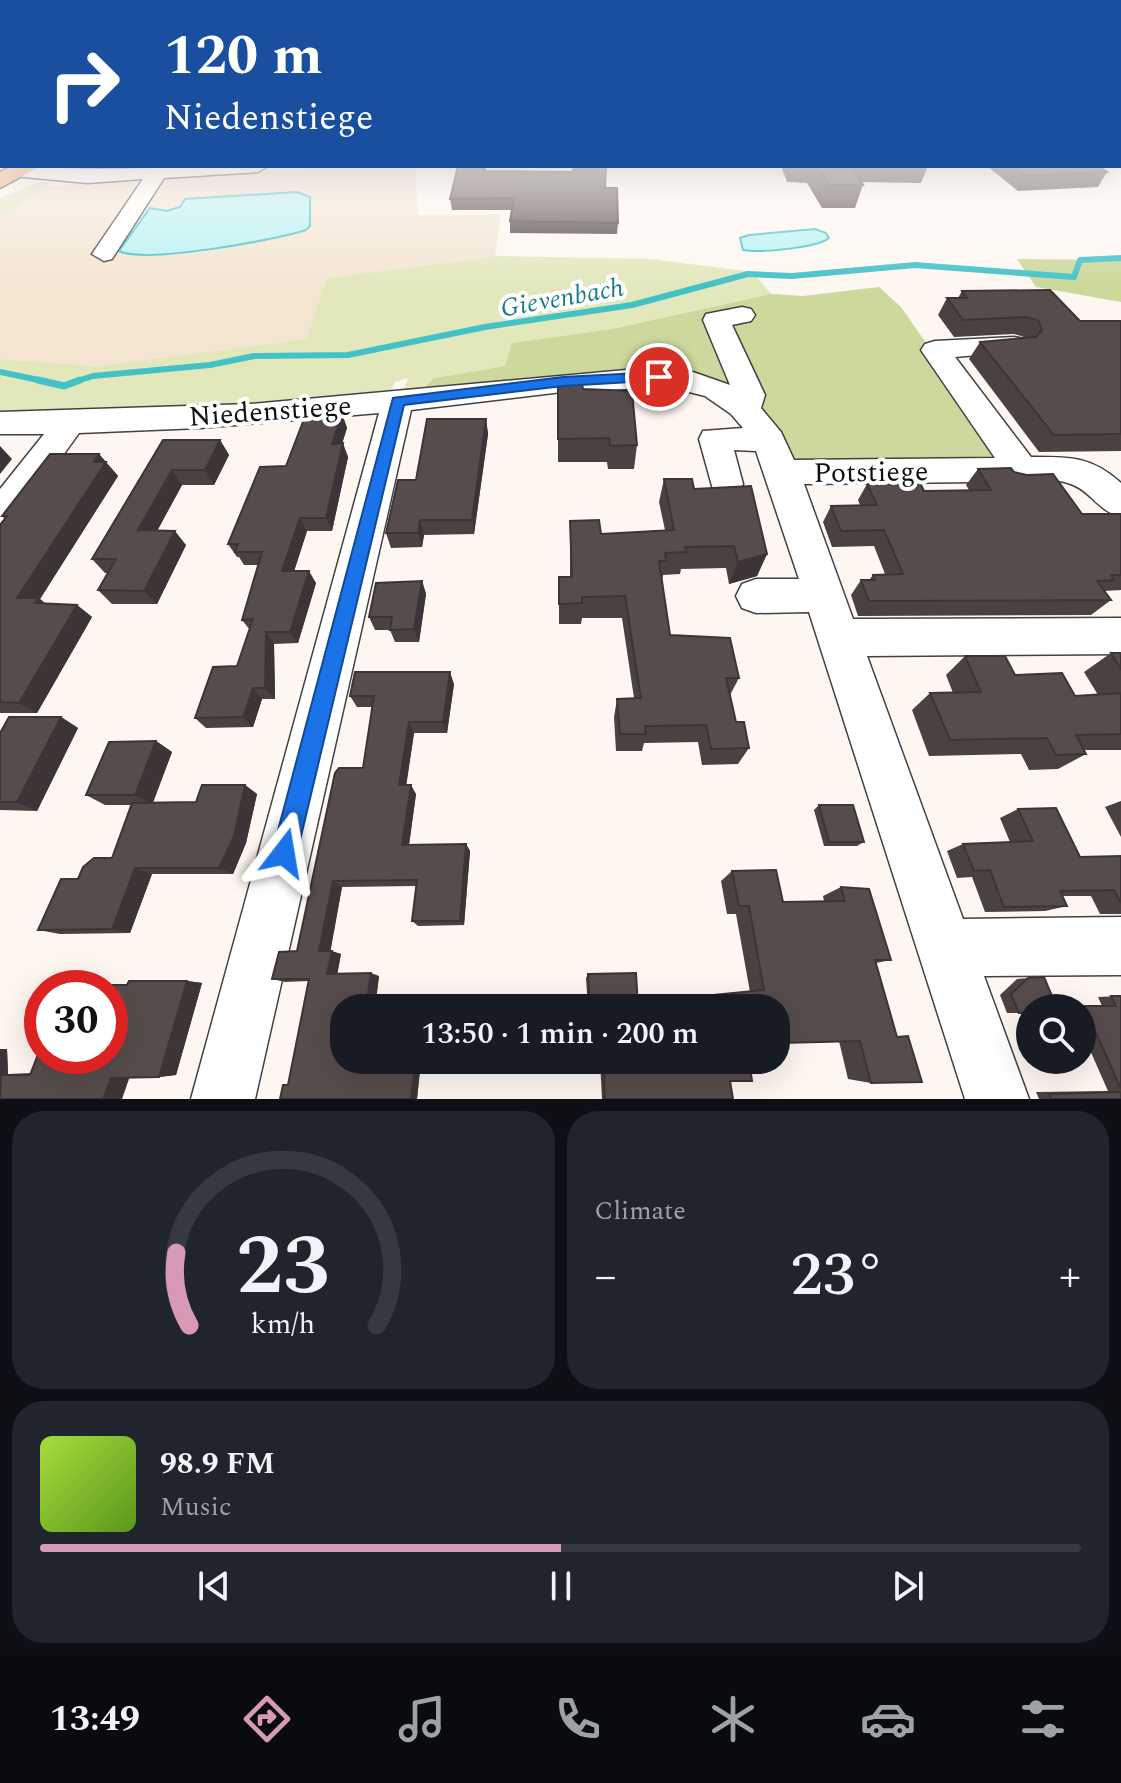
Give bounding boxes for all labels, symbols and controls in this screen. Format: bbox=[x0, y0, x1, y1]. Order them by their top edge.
text: 120 m bbox=[164, 14, 323, 99]
icon: right bbox=[32, 32, 136, 136]
text: Niedenstiege bbox=[164, 91, 373, 146]
water label: Gievenbach bbox=[497, 267, 627, 328]
pin bbox=[625, 343, 693, 411]
icon: arrive bbox=[637, 355, 681, 399]
street label: Niedenstiege bbox=[187, 384, 353, 439]
street label: Potstiege bbox=[813, 450, 929, 495]
position arrow bbox=[242, 811, 326, 895]
speed limit sign: 30 bbox=[24, 970, 128, 1074]
map controls bbox=[1016, 994, 1096, 1074]
button: search bbox=[1016, 994, 1096, 1074]
text: 13:50 · 1 min · 200 m bbox=[421, 1011, 699, 1057]
text: Climate bbox=[595, 1191, 686, 1231]
text: 23 bbox=[237, 1204, 330, 1331]
text: 23° bbox=[791, 1230, 885, 1322]
text: − bbox=[595, 1243, 617, 1310]
text: + bbox=[1059, 1243, 1081, 1310]
text: km/h bbox=[251, 1303, 315, 1346]
text: 98.9 FM bbox=[160, 1441, 275, 1487]
text: Music bbox=[160, 1487, 231, 1527]
icon: previous bbox=[192, 1564, 236, 1608]
icon: pause bbox=[539, 1564, 583, 1608]
icon: next bbox=[886, 1564, 930, 1608]
icon: directions bbox=[239, 1691, 295, 1747]
icon: music bbox=[394, 1691, 450, 1747]
icon: phone bbox=[550, 1691, 606, 1747]
icon: climate bbox=[705, 1691, 761, 1747]
icon: car bbox=[860, 1691, 916, 1747]
icon: filters bbox=[1015, 1691, 1071, 1747]
text: 13:49 bbox=[50, 1692, 140, 1747]

